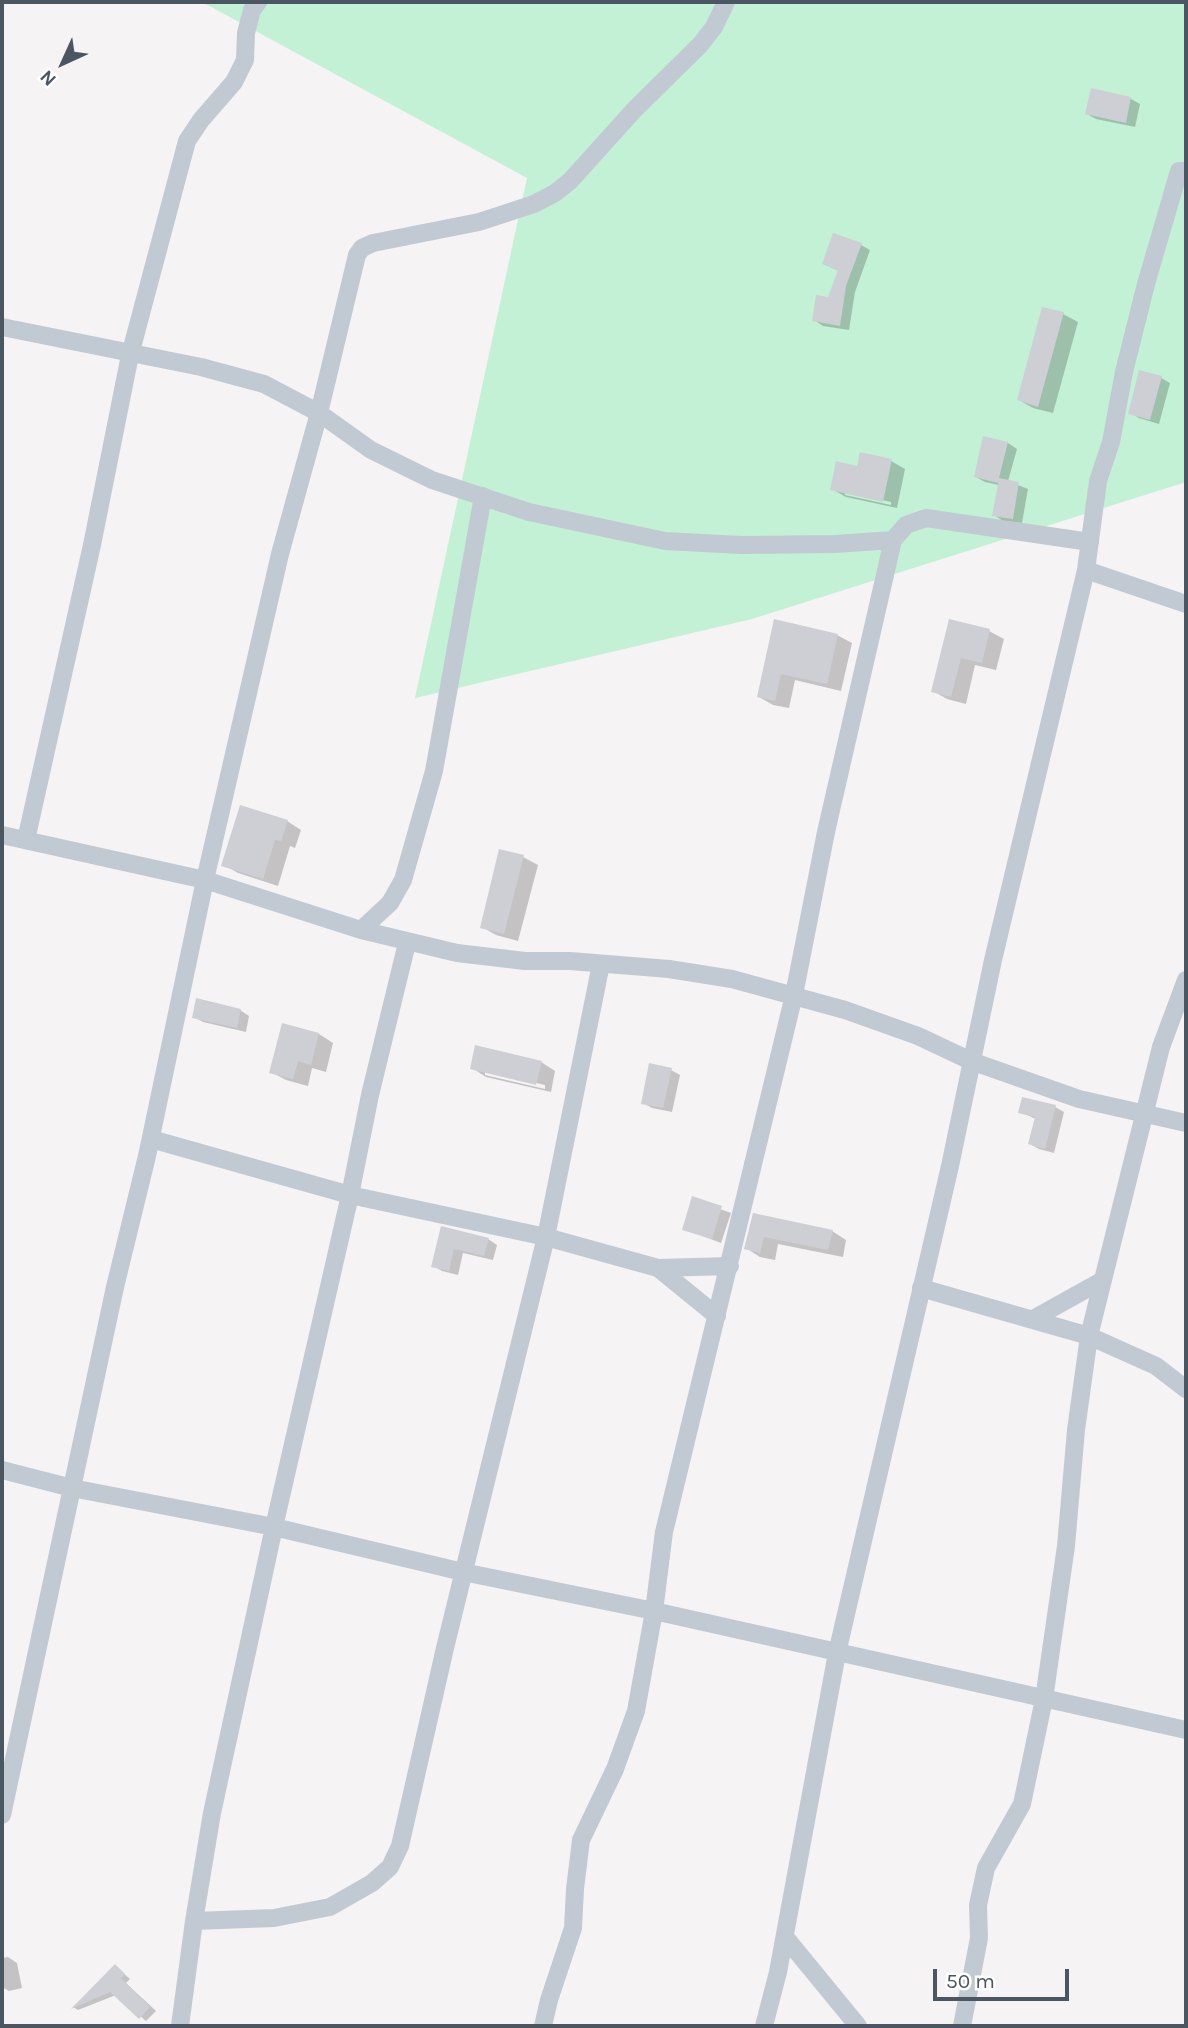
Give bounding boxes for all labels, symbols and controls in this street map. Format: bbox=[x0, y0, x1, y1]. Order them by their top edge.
north arrow bbox=[28, 28, 98, 98]
text: N bbox=[36, 65, 61, 90]
scale bar bbox=[936, 1954, 1072, 1998]
text: 50 m bbox=[946, 1969, 995, 1993]

